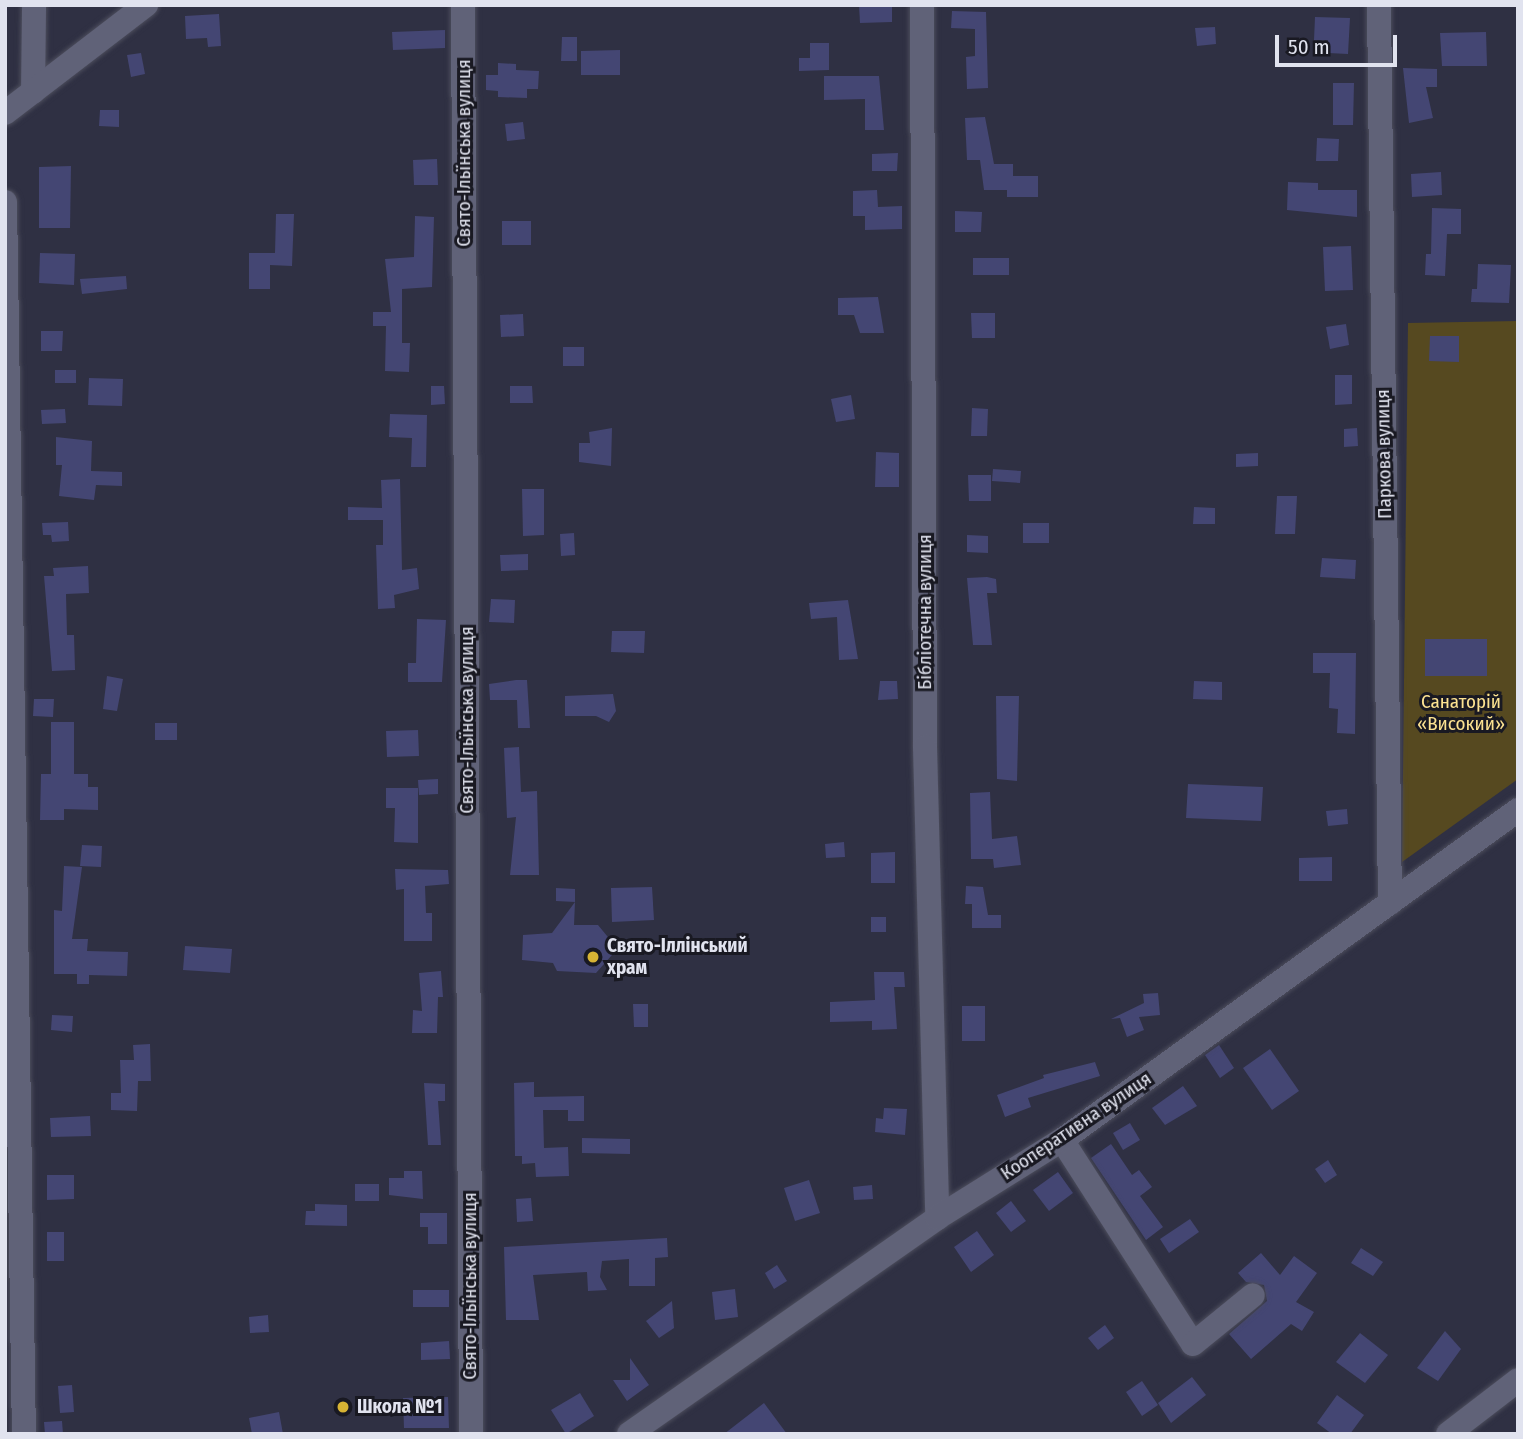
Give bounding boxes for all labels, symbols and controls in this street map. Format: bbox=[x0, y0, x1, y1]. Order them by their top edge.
scale bar bbox=[1278, 21, 1400, 65]
text: 50 m bbox=[1288, 34, 1330, 60]
street label: Свято-Ільїнська вулиця bbox=[453, 59, 475, 247]
street label: Паркова вулиця bbox=[1371, 389, 1397, 519]
street label: Бібліотечна вулиця bbox=[914, 534, 936, 690]
street label: Свято-Ільїнська вулиця bbox=[456, 626, 478, 814]
park label: Санаторій «Високий» bbox=[1417, 691, 1505, 735]
place label: Свято-Іллінський храм bbox=[607, 935, 748, 979]
marker: Свято-Іллінський храм bbox=[585, 949, 601, 965]
street label: Кооперативна вулиця bbox=[996, 1067, 1156, 1185]
street label: Свято-Ільїнська вулиця bbox=[459, 1192, 481, 1380]
place label: Школа №1 bbox=[357, 1396, 442, 1418]
marker: Школа №1 bbox=[335, 1399, 351, 1415]

